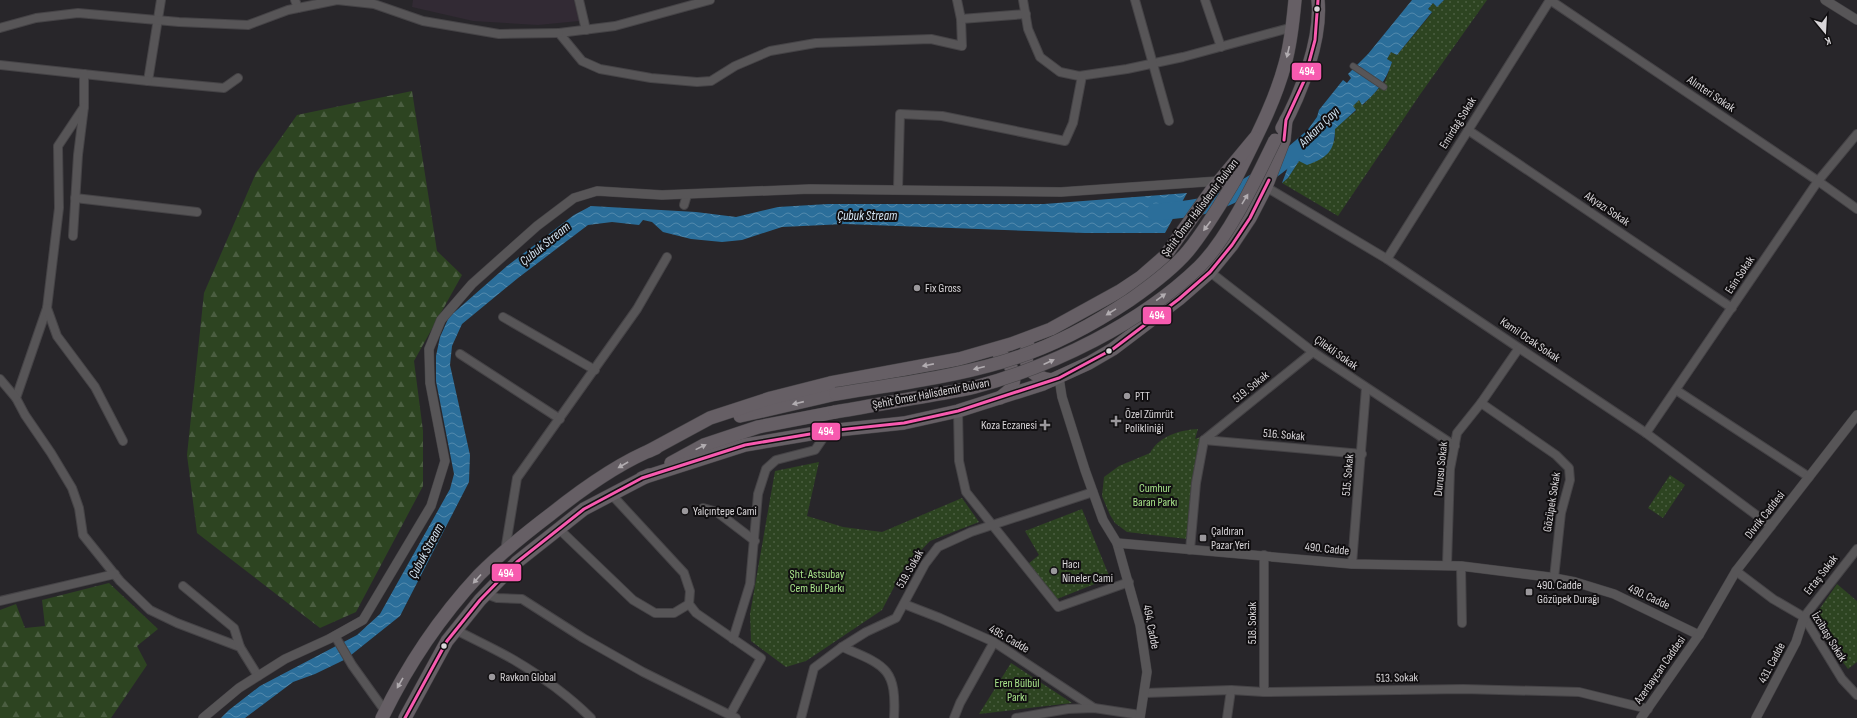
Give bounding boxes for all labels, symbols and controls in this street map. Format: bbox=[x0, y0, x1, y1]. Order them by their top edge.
unlabelled marker bbox=[1312, 4, 1322, 14]
north arrow bbox=[1805, 12, 1845, 52]
text: K bbox=[1823, 34, 1833, 48]
one-way arrow bbox=[1284, 46, 1290, 59]
line badge: 494 bbox=[1291, 62, 1322, 81]
text: 494 bbox=[1299, 65, 1315, 78]
street label: Alınteri Sokak bbox=[1683, 72, 1738, 116]
street label: Emirdağ Sokak bbox=[1436, 94, 1480, 152]
water label: Ankara Çayı bbox=[1295, 103, 1343, 151]
street label: Şehit Ömer Halisdemir Bulvarı bbox=[1158, 156, 1242, 260]
street label: Akyazı Sokak bbox=[1581, 188, 1633, 230]
one-way arrow bbox=[1241, 193, 1248, 205]
water label: Çubuk Stream bbox=[837, 208, 897, 224]
water label: Çubuk Stream bbox=[517, 219, 573, 269]
one-way arrow bbox=[1203, 220, 1211, 231]
street label: Esin Sokak bbox=[1722, 253, 1758, 297]
place label: Fix Gross bbox=[925, 281, 961, 296]
marker: Fix Gross bbox=[912, 283, 922, 293]
one-way arrow bbox=[1156, 293, 1167, 301]
line badge: 494 bbox=[1142, 306, 1172, 325]
one-way arrow bbox=[1106, 308, 1116, 316]
text: 494 bbox=[1149, 309, 1165, 322]
street label: Kamil Ocak Sokak bbox=[1497, 314, 1563, 366]
street label: Çilekli Sokak bbox=[1311, 332, 1361, 374]
unlabelled marker bbox=[1104, 346, 1114, 356]
one-way arrow bbox=[1044, 358, 1056, 364]
one-way arrow bbox=[922, 362, 934, 368]
one-way arrow bbox=[973, 365, 985, 371]
street label: 519. Sokak bbox=[1230, 368, 1272, 406]
street label: Şehit Ömer Halisdemir Bulvarı bbox=[871, 375, 991, 413]
place label: PTT bbox=[1135, 389, 1150, 404]
marker: PTT bbox=[1122, 391, 1132, 401]
one-way arrow bbox=[791, 400, 804, 406]
place label: Özel Zümrüt Polikliniği bbox=[1125, 407, 1174, 436]
marker: Özel Zümrüt Polikliniği bbox=[1110, 415, 1122, 427]
place label: Koza Eczanesi bbox=[981, 418, 1037, 433]
marker: Koza Eczanesi bbox=[1040, 420, 1050, 430]
line badge: 494 bbox=[811, 422, 841, 441]
text: 494 bbox=[818, 425, 834, 438]
street label: 516. Sokak bbox=[1262, 426, 1306, 444]
street label: Durusu Sokak bbox=[1431, 441, 1451, 497]
one-way arrow bbox=[695, 444, 707, 450]
street label: 515. Sokak bbox=[1339, 453, 1357, 497]
one-way arrow bbox=[617, 462, 629, 469]
street label: Gözüpek Sokak bbox=[1540, 471, 1564, 533]
park label: Cumhur Baran Parkı bbox=[1133, 481, 1177, 510]
street label: Divrik Caddesi bbox=[1742, 488, 1788, 542]
place label: Yalçıntepe Cami bbox=[693, 504, 757, 519]
marker: Yalçıntepe Cami bbox=[680, 506, 690, 516]
water label: Çubuk Stream bbox=[405, 521, 447, 581]
place label: Çaldıran Pazar Yeri bbox=[1211, 524, 1250, 553]
marker: Çaldıran Pazar Yeri bbox=[1198, 533, 1208, 543]
street label: 490. Cadde bbox=[1304, 539, 1350, 559]
street label: 519. Sokak bbox=[893, 547, 927, 591]
street label: Ertaş Sokak bbox=[1801, 552, 1842, 598]
place label: Hacı Nineler Cami bbox=[1062, 557, 1113, 586]
line badge: 494 bbox=[491, 563, 522, 582]
marker: Hacı Nineler Cami bbox=[1049, 566, 1059, 576]
text: 494 bbox=[498, 567, 514, 580]
park label: Şht. Astsubay Cem Bul Parkı bbox=[790, 567, 845, 596]
one-way arrow bbox=[473, 574, 482, 583]
place label: 490. Cadde Gözüpek Durağı bbox=[1537, 578, 1599, 607]
street label: 490. Cadde bbox=[1626, 581, 1673, 613]
marker: 490. Cadde Gözüpek Durağı bbox=[1524, 587, 1534, 597]
street label: 518. Sokak bbox=[1245, 601, 1260, 644]
street label: 494. Cadde bbox=[1139, 604, 1163, 650]
street label: İzcibaşı Sokak bbox=[1808, 609, 1850, 665]
street label: 495. Cadde bbox=[986, 621, 1032, 657]
street label: Azerbaycan Caddesi bbox=[1630, 633, 1689, 708]
street label: 431. Cadde bbox=[1755, 640, 1789, 686]
unlabelled marker bbox=[439, 641, 449, 651]
place label: Ravkon Global bbox=[500, 670, 556, 685]
street label: 513. Sokak bbox=[1376, 670, 1419, 686]
marker: Ravkon Global bbox=[487, 672, 497, 682]
park label: Eren Bülbül Parkı bbox=[995, 676, 1039, 705]
one-way arrow bbox=[397, 677, 403, 689]

